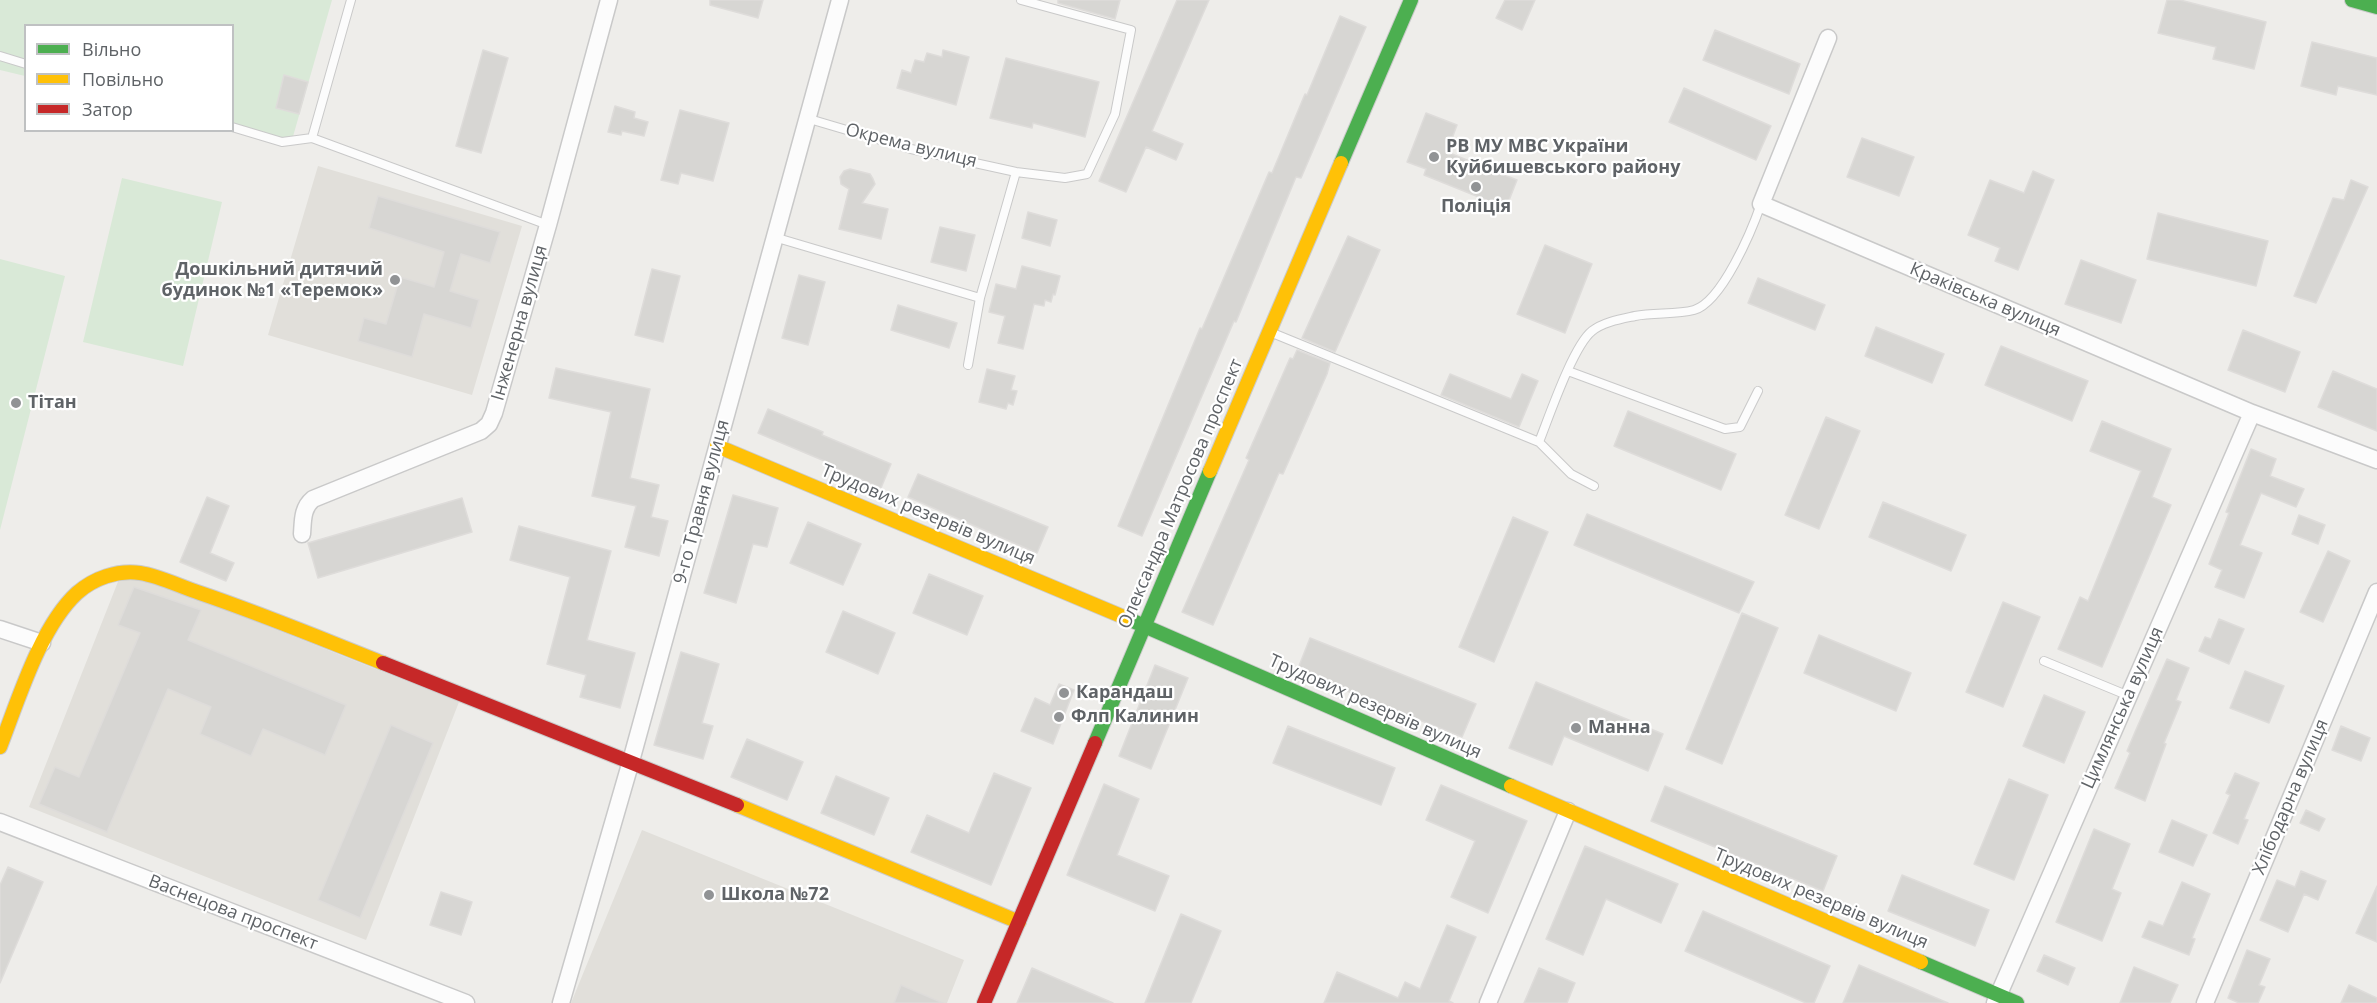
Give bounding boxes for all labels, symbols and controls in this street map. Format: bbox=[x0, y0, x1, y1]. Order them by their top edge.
legend bbox=[24, 24, 234, 132]
text: Вільно bbox=[82, 37, 141, 61]
text: Повільно bbox=[82, 67, 164, 91]
text: Затор bbox=[82, 97, 133, 121]
street label: Окрема вулиця bbox=[843, 119, 979, 173]
place label: РВ МУ МВС України Куйбишевського району bbox=[1446, 136, 1680, 178]
marker: РВ МУ МВС України Куйбишевського району bbox=[1427, 150, 1441, 164]
marker: Поліція bbox=[1469, 180, 1483, 194]
place label: Поліція bbox=[1441, 196, 1511, 218]
street label: Інженерна вулиця bbox=[487, 243, 553, 403]
street label: Краківська вулиця bbox=[1906, 258, 2064, 342]
place label: Дошкільний дитячий будинок №1 «Теремок» bbox=[162, 259, 383, 302]
marker: Дошкільний дитячий будинок №1 «Теремок» bbox=[388, 273, 402, 287]
street label: Олександра Матросова проспект bbox=[1114, 356, 1248, 632]
place label: Тітан bbox=[28, 392, 77, 414]
marker: Тітан bbox=[9, 396, 23, 410]
street label: 9-го Травня вулиця bbox=[670, 418, 734, 586]
street label: Трудових резервів вулиця bbox=[818, 460, 1038, 570]
street label: Цимлянська вулиця bbox=[2078, 624, 2168, 792]
street label: Трудових резервів вулиця bbox=[1265, 650, 1485, 764]
place label: Карандаш bbox=[1076, 682, 1173, 704]
marker: Карандаш bbox=[1057, 686, 1071, 700]
place label: Флп Калинин bbox=[1071, 706, 1199, 728]
marker: Флп Калинин bbox=[1052, 710, 1066, 724]
street label: Хлібодарна вулиця bbox=[2249, 716, 2333, 878]
place label: Манна bbox=[1588, 717, 1651, 739]
marker: Манна bbox=[1569, 721, 1583, 735]
street label: Трудових резервів вулиця bbox=[1711, 844, 1931, 954]
street label: Васнецова проспект bbox=[145, 871, 321, 955]
place label: Школа №72 bbox=[721, 884, 829, 906]
marker: Школа №72 bbox=[702, 888, 716, 902]

